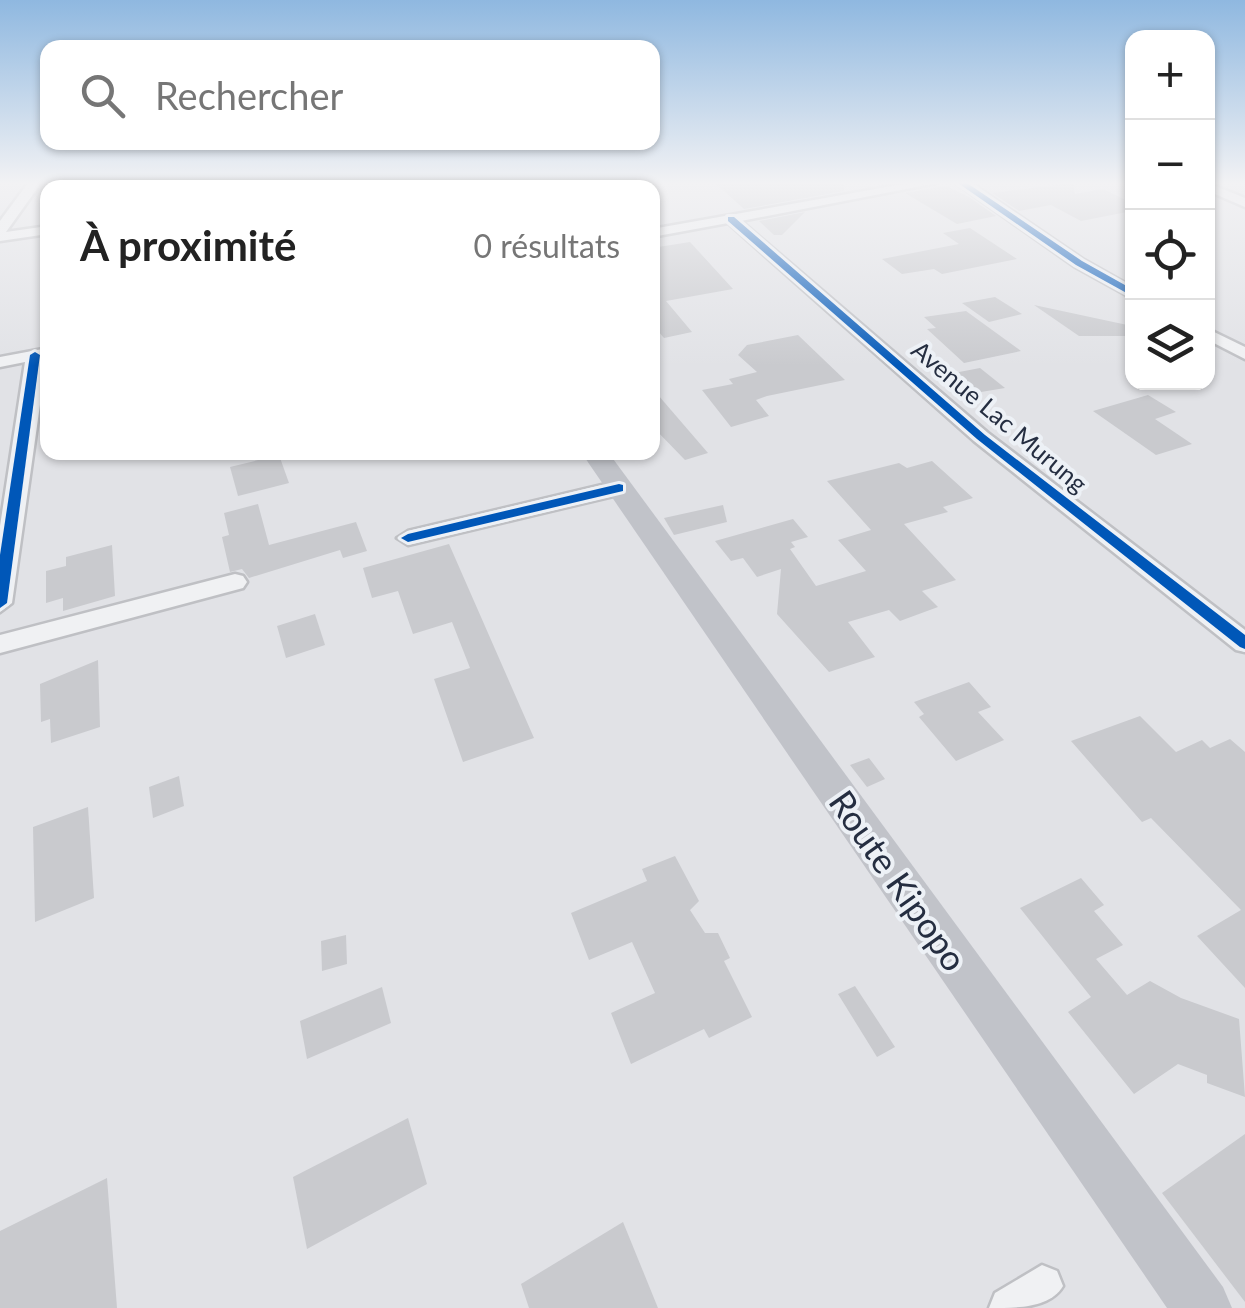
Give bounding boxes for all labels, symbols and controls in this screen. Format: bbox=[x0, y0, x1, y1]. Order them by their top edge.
map controls bbox=[1125, 30, 1215, 390]
button: + bbox=[1125, 30, 1215, 120]
search box bbox=[40, 40, 660, 150]
icon: search bbox=[75, 68, 130, 123]
text: Rechercher bbox=[155, 72, 343, 118]
button: − bbox=[1125, 120, 1215, 210]
button: locate bbox=[1125, 210, 1215, 300]
text: À proximité bbox=[80, 220, 296, 270]
text: 0 résultats bbox=[474, 226, 620, 265]
button: layers bbox=[1125, 300, 1215, 390]
street label: Avenue Lac Murung bbox=[906, 334, 1094, 498]
street label: Route Kipopo bbox=[821, 782, 977, 978]

